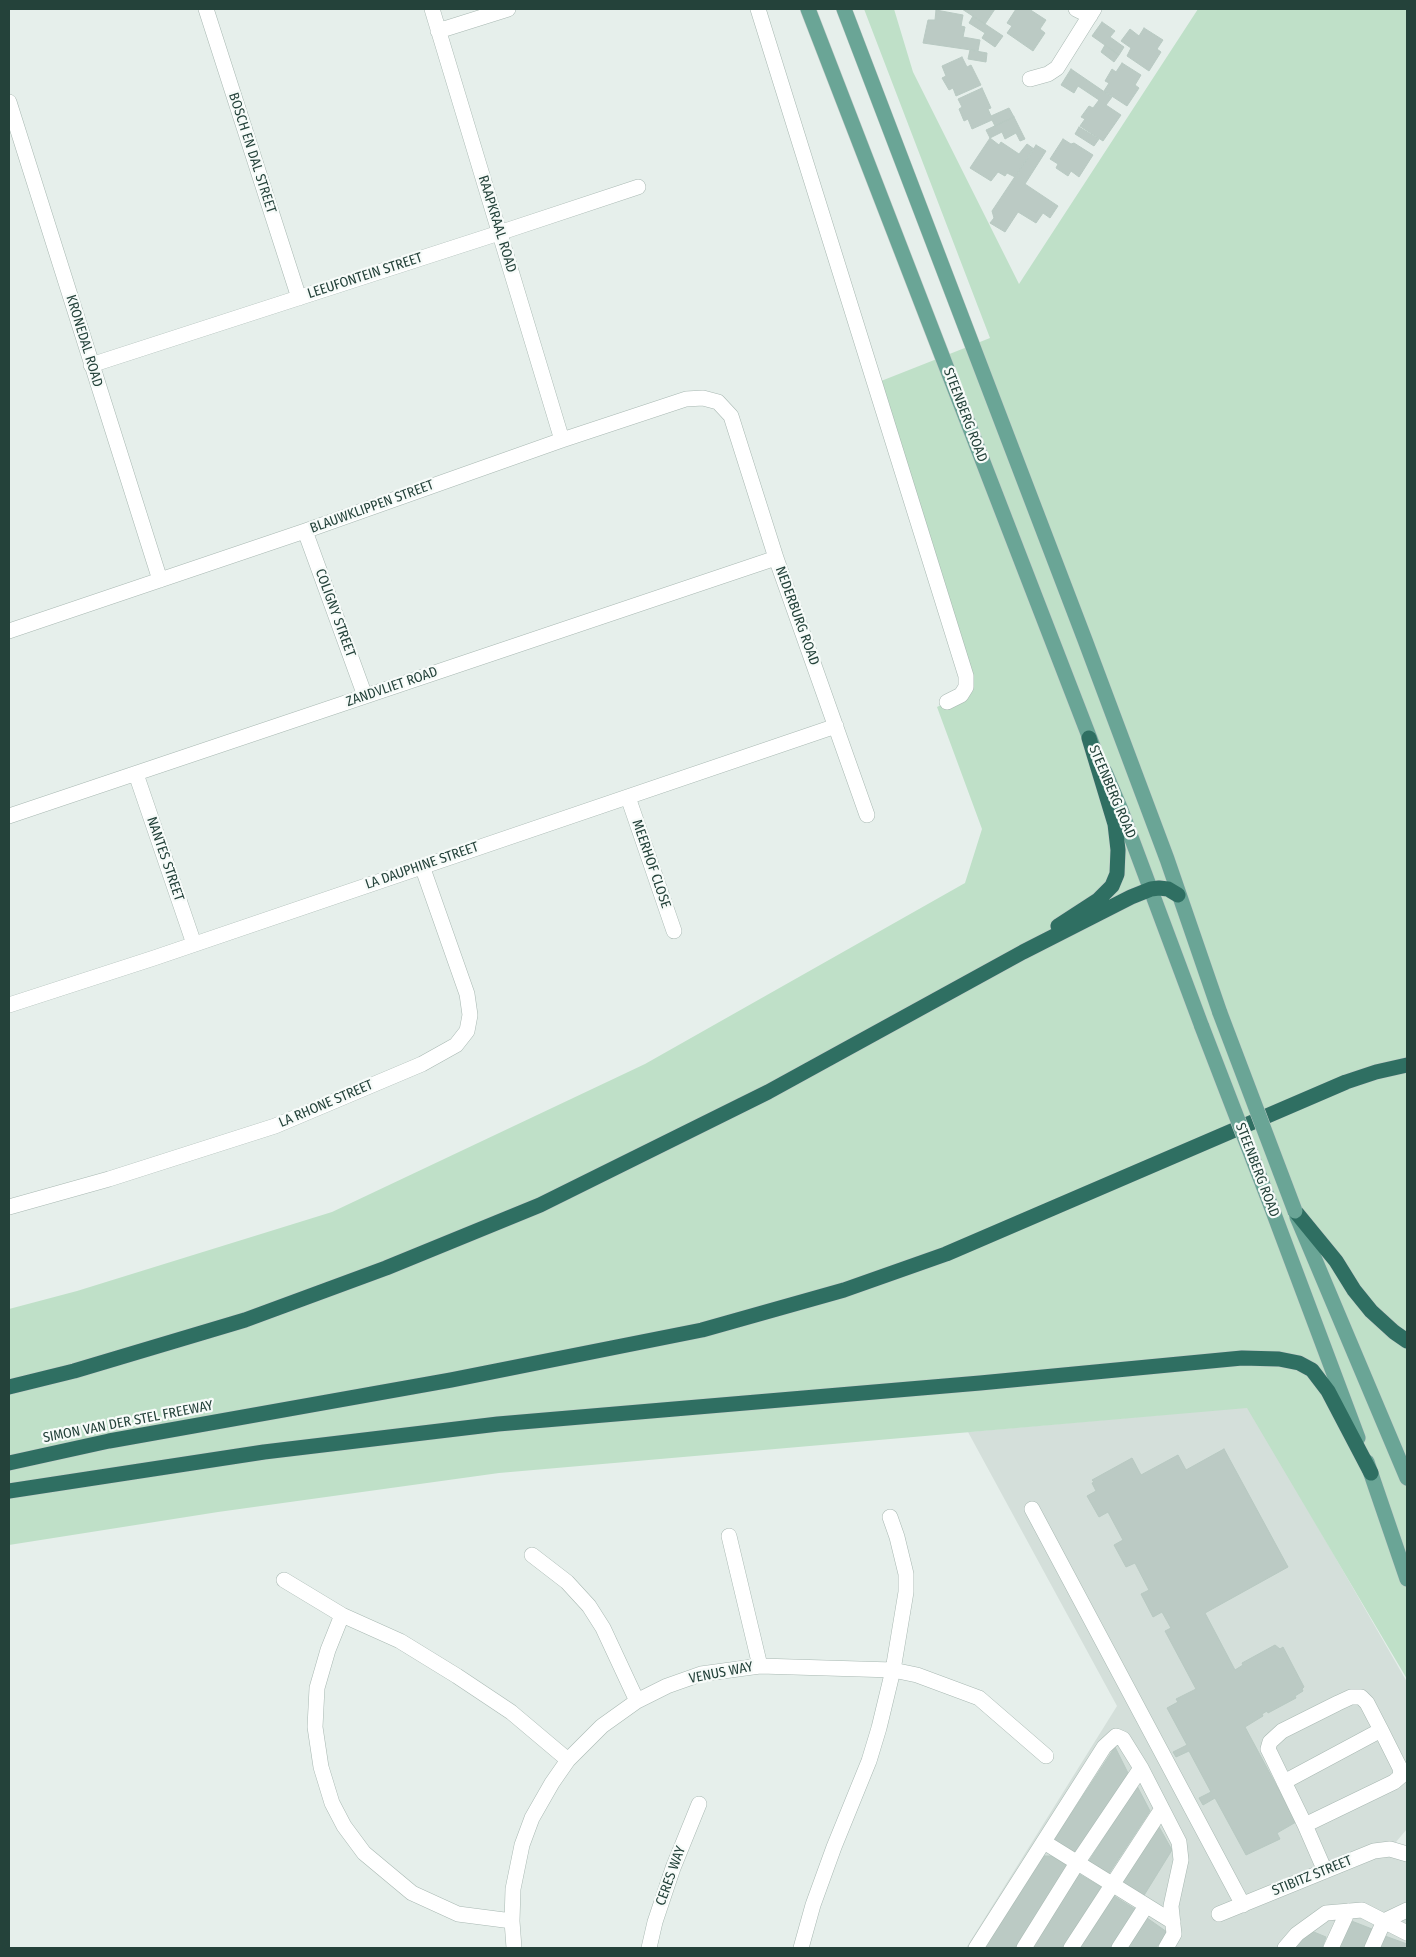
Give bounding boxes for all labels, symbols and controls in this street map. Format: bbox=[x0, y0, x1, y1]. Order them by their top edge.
street label: BOSCH EN DAL STREET bbox=[225, 91, 279, 215]
street label: RAAPKRAAL ROAD bbox=[474, 173, 520, 275]
street label: LEEUFONTEIN STREET bbox=[306, 250, 424, 302]
street label: KRONEDAL ROAD bbox=[62, 293, 106, 389]
street label: STEENBERG ROAD bbox=[939, 366, 991, 464]
street label: BLAUWKLIPPEN STREET bbox=[308, 477, 436, 537]
street label: NEDERBURG ROAD bbox=[771, 564, 823, 668]
street label: COLIGNY STREET bbox=[311, 567, 359, 659]
street label: ZANDVLIET ROAD bbox=[344, 664, 440, 710]
street label: STEENBERG ROAD bbox=[1085, 743, 1139, 841]
street label: NANTES STREET bbox=[143, 815, 187, 903]
street label: MEERHOF CLOSE bbox=[628, 818, 674, 910]
street label: LA DAUPHINE STREET bbox=[363, 839, 481, 893]
street label: LA RHONE STREET bbox=[276, 1077, 376, 1131]
street label: STEENBERG ROAD bbox=[1231, 1121, 1283, 1219]
street label: SIMON VAN DER STEL FREEWAY bbox=[42, 1397, 214, 1447]
street label: VENUS WAY bbox=[688, 1659, 754, 1687]
street label: CERES WAY bbox=[652, 1844, 690, 1908]
street label: STIBITZ STREET bbox=[1270, 1852, 1354, 1900]

